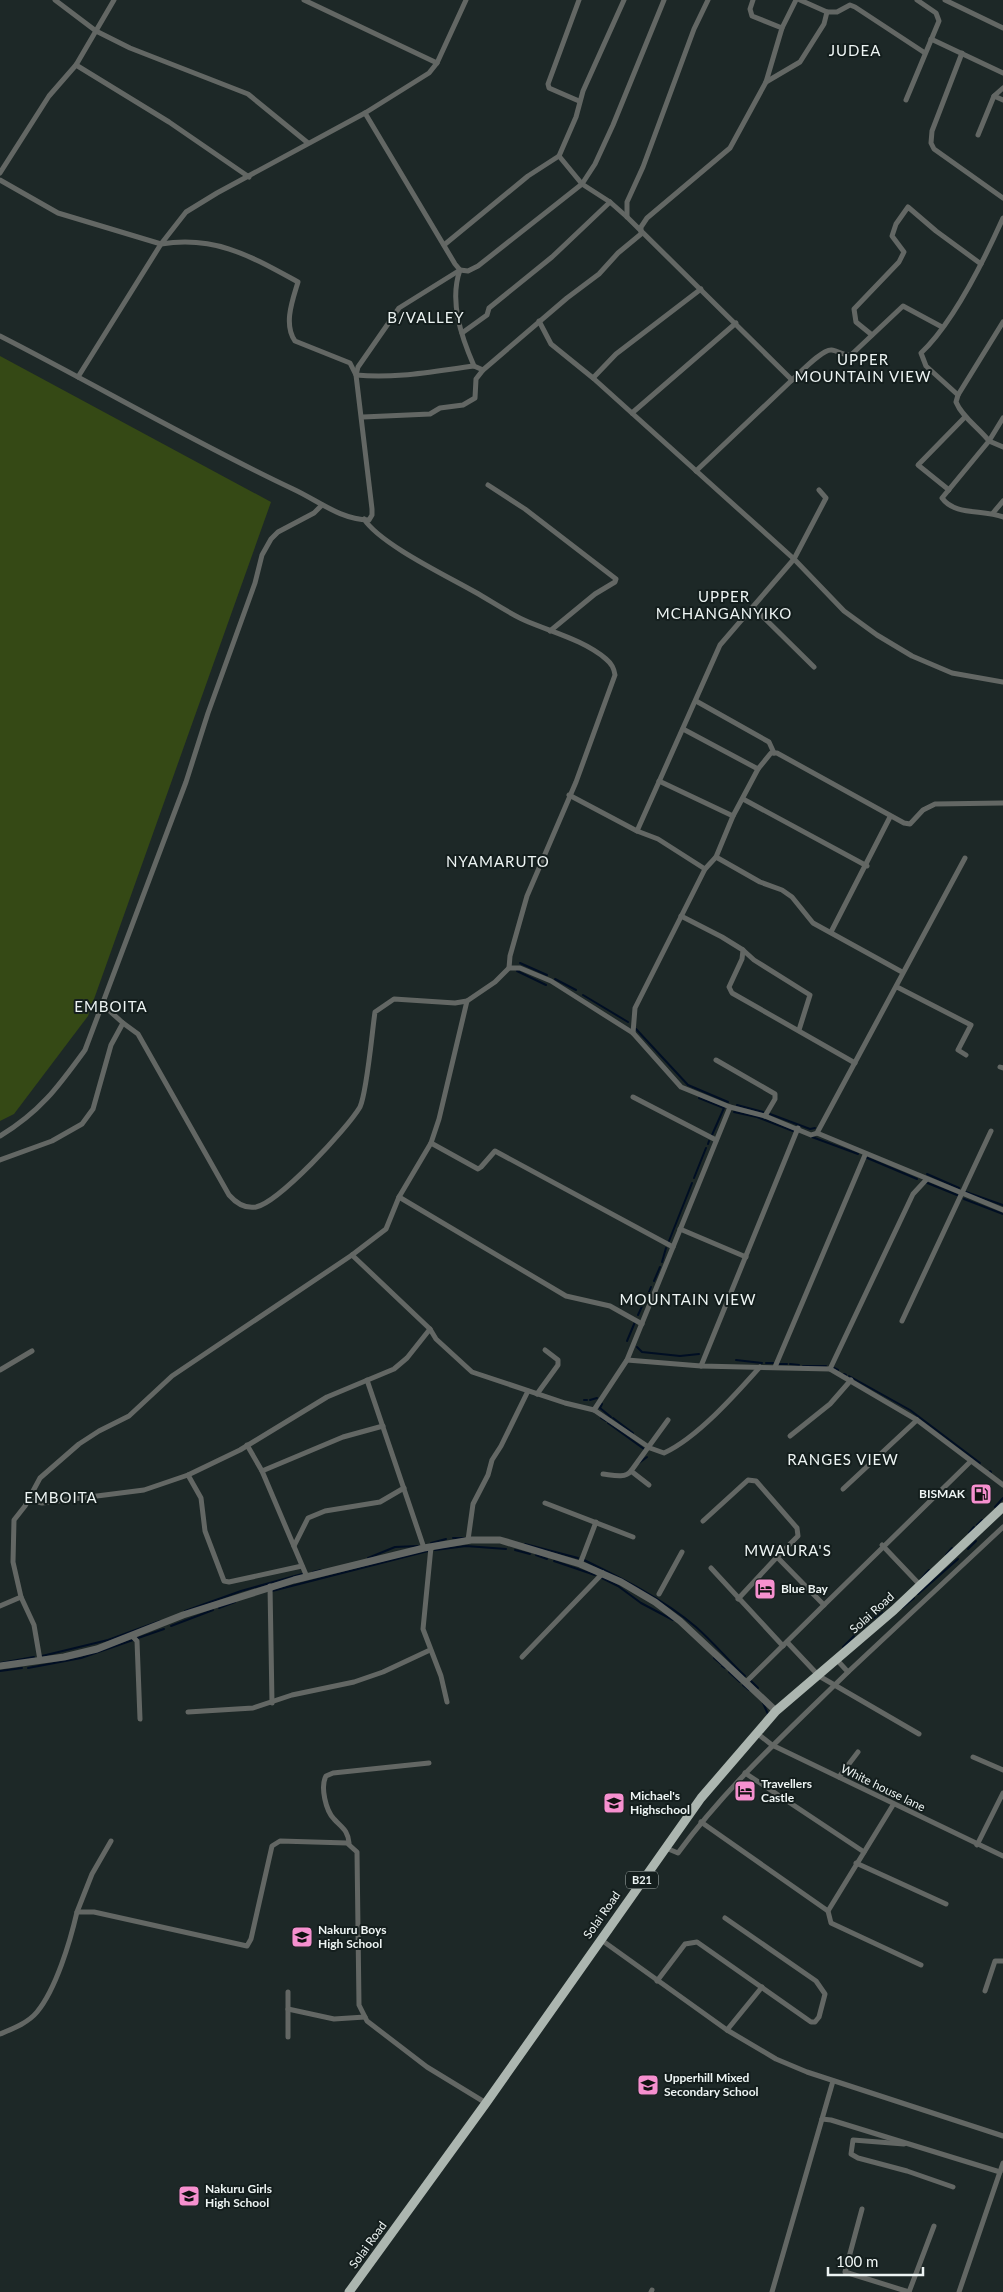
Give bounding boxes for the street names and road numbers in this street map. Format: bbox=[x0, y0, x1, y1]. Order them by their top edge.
street label: Solai Road bbox=[846, 1589, 897, 1636]
street label: White house lane bbox=[838, 1761, 928, 1815]
road number: B21 bbox=[626, 1872, 658, 1888]
street label: Solai Road bbox=[580, 1888, 623, 1941]
street label: Solai Road bbox=[345, 2218, 390, 2271]

